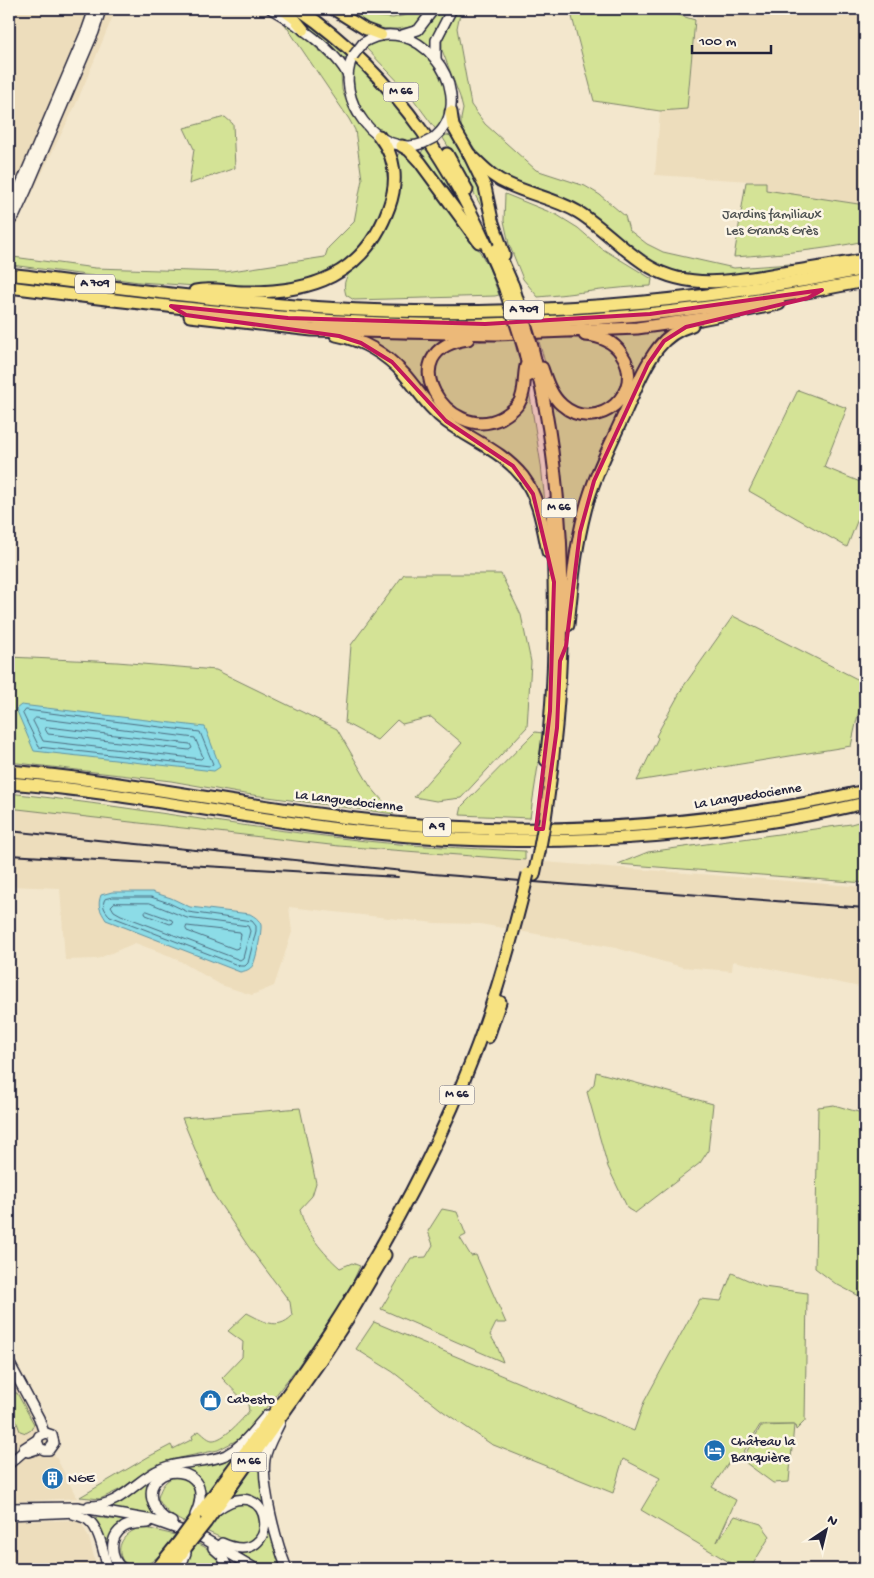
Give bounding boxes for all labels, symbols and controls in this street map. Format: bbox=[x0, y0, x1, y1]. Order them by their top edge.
scale bar bbox=[692, 22, 770, 54]
text: 100 m bbox=[698, 33, 737, 51]
road number: M 66 bbox=[384, 82, 418, 101]
park label: Jardins familiaux Les Grands Grès bbox=[722, 207, 822, 240]
road number: A 709 bbox=[75, 274, 115, 294]
road number: A 709 bbox=[504, 300, 544, 320]
road number: M 66 bbox=[542, 498, 576, 518]
street label: La Languedocienne bbox=[693, 780, 804, 814]
street label: La Languedocienne bbox=[294, 787, 405, 817]
road number: A 9 bbox=[423, 818, 451, 836]
road number: M 66 bbox=[440, 1086, 474, 1104]
shop icon: Cabesto bbox=[199, 1388, 223, 1412]
place label: Cabesto bbox=[227, 1392, 275, 1409]
place label: Château la Banquière bbox=[730, 1434, 797, 1467]
hotel icon: Château la Banquière bbox=[703, 1438, 727, 1462]
road number: M 66 bbox=[232, 1452, 266, 1471]
building icon: NGE bbox=[40, 1467, 64, 1491]
place label: NGE bbox=[68, 1471, 96, 1488]
north arrow bbox=[802, 1506, 852, 1556]
text: N bbox=[823, 1512, 841, 1531]

